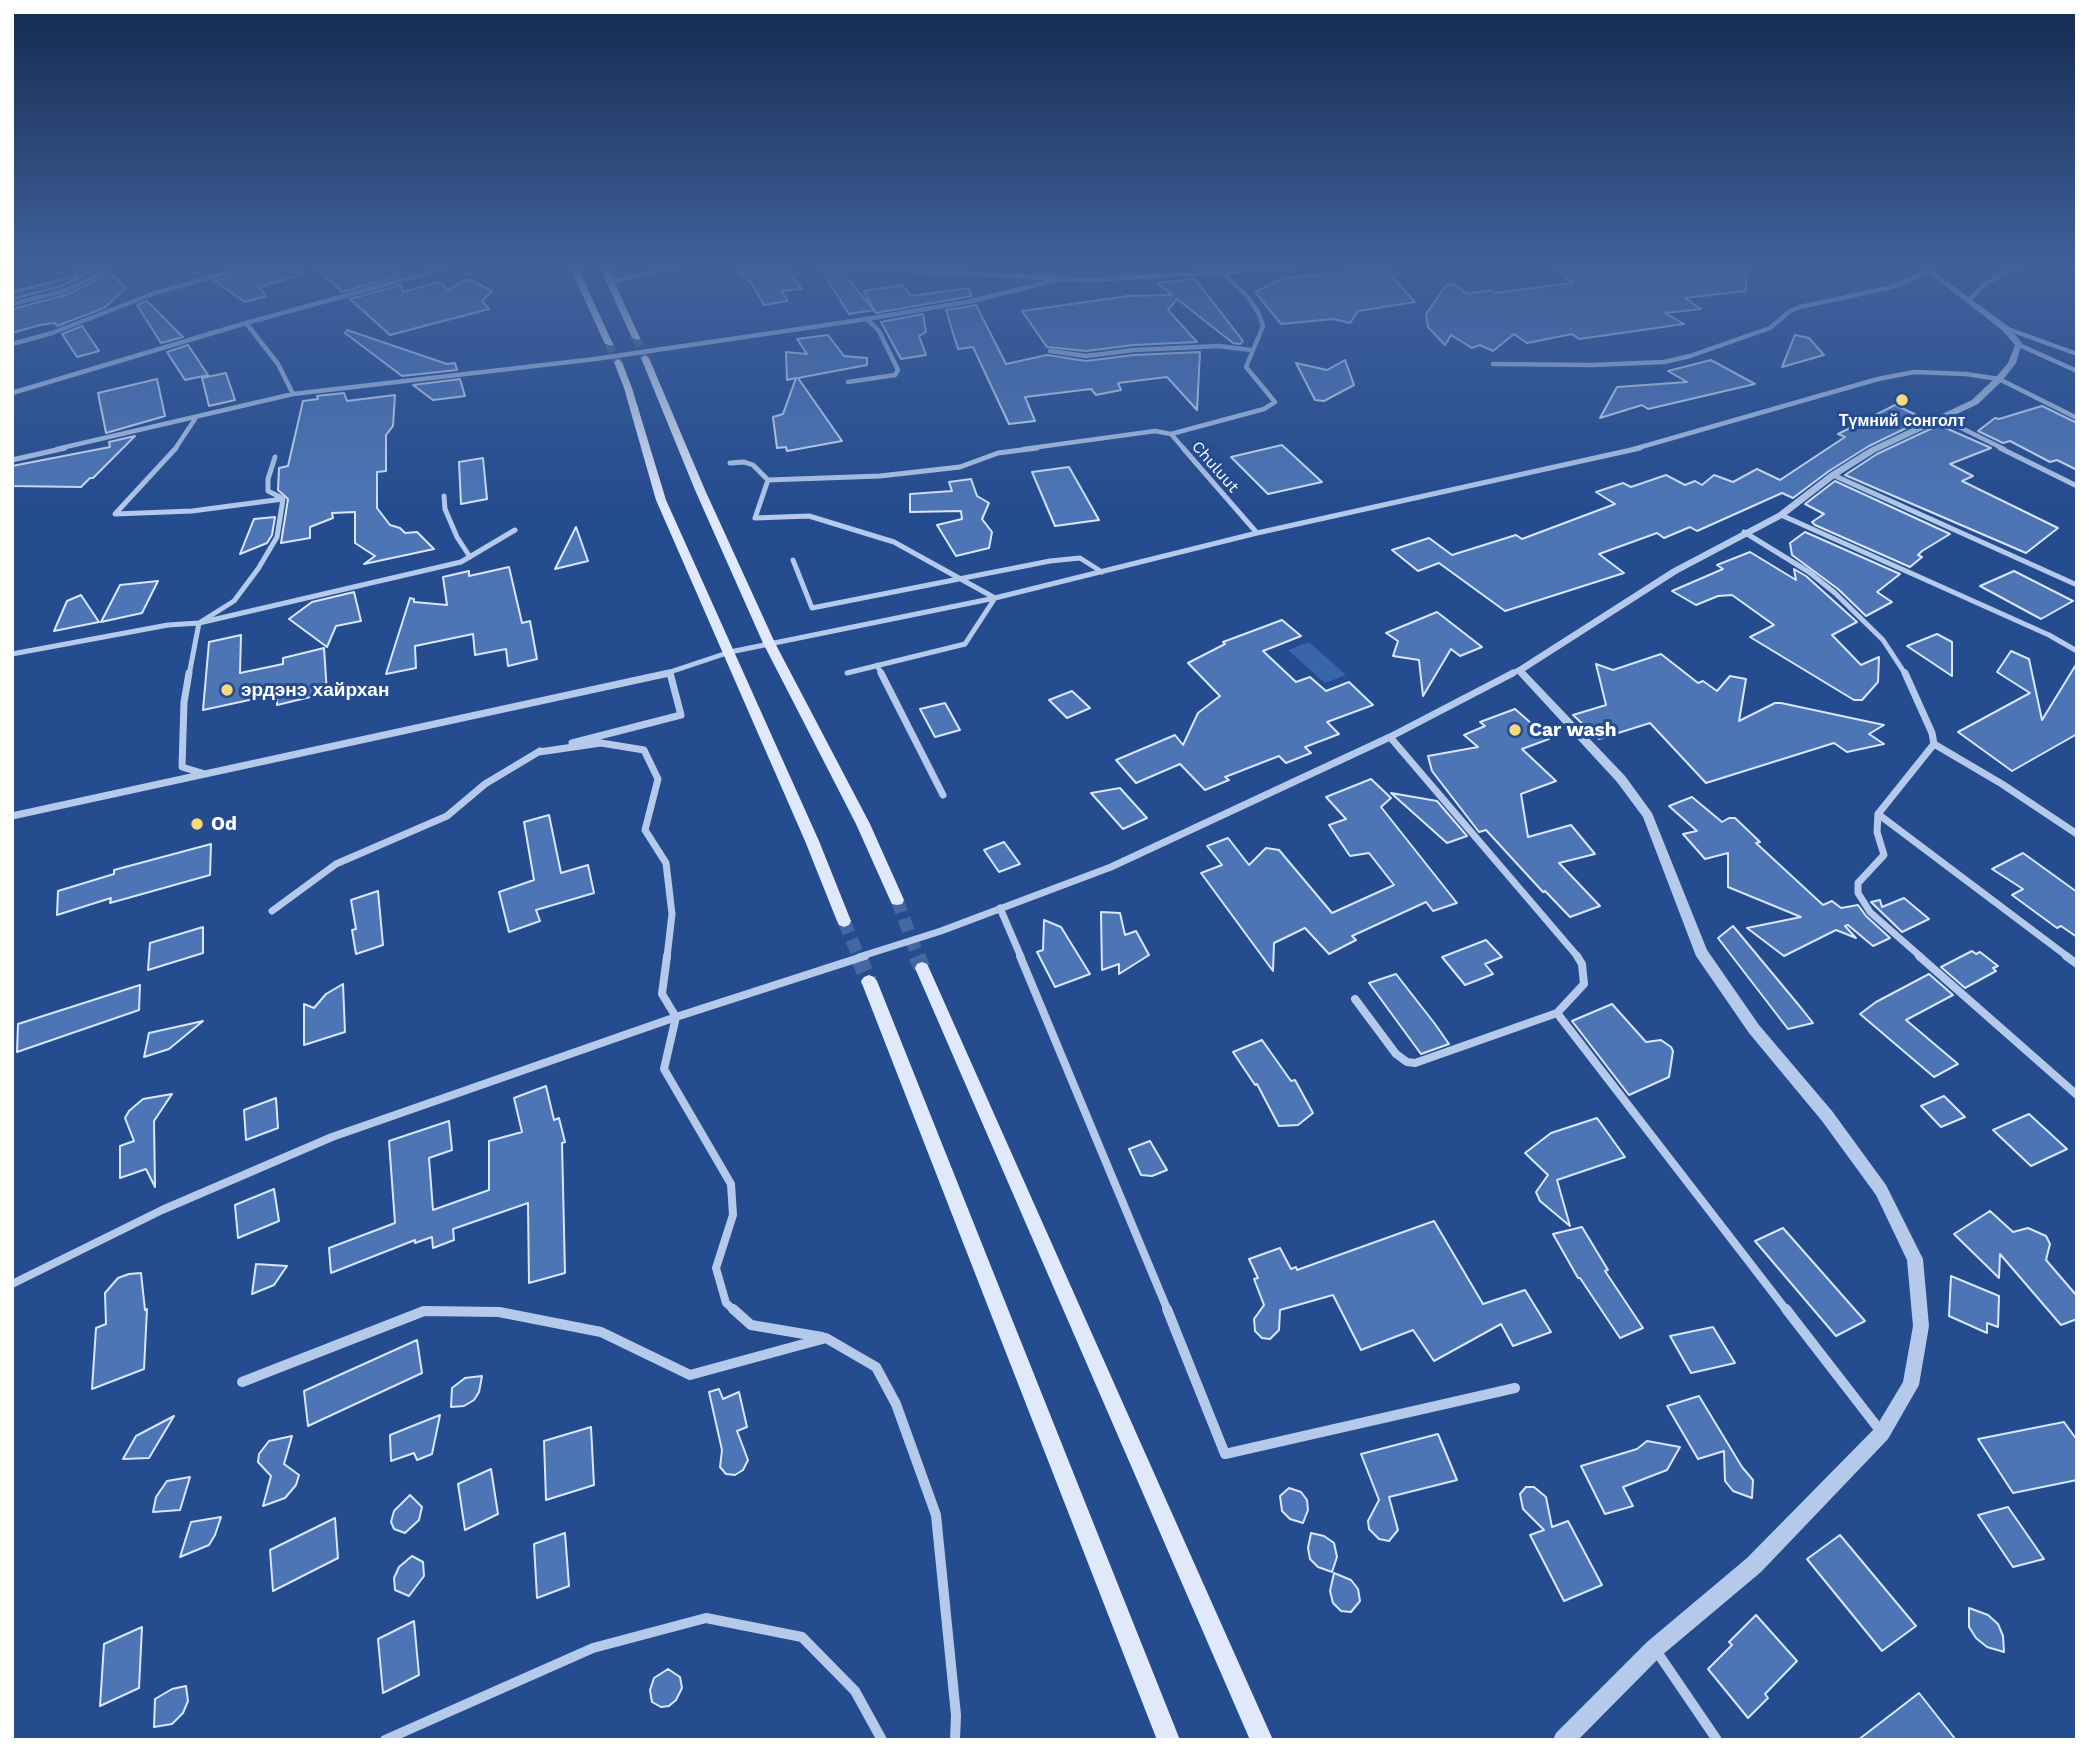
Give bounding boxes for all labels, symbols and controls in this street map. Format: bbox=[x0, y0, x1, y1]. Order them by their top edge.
marker: Түмний сонголт bbox=[1894, 392, 1910, 408]
place label: Түмний сонголт bbox=[1839, 411, 1965, 431]
street label: Chuluut bbox=[1187, 437, 1243, 497]
place label: эрдэнэ хайрхан bbox=[241, 679, 389, 701]
marker: эрдэнэ хайрхан bbox=[219, 682, 235, 698]
place label: Car wash bbox=[1529, 719, 1616, 741]
marker: Car wash bbox=[1507, 722, 1523, 738]
place label: Od bbox=[211, 813, 237, 835]
marker: Od bbox=[189, 816, 205, 832]

